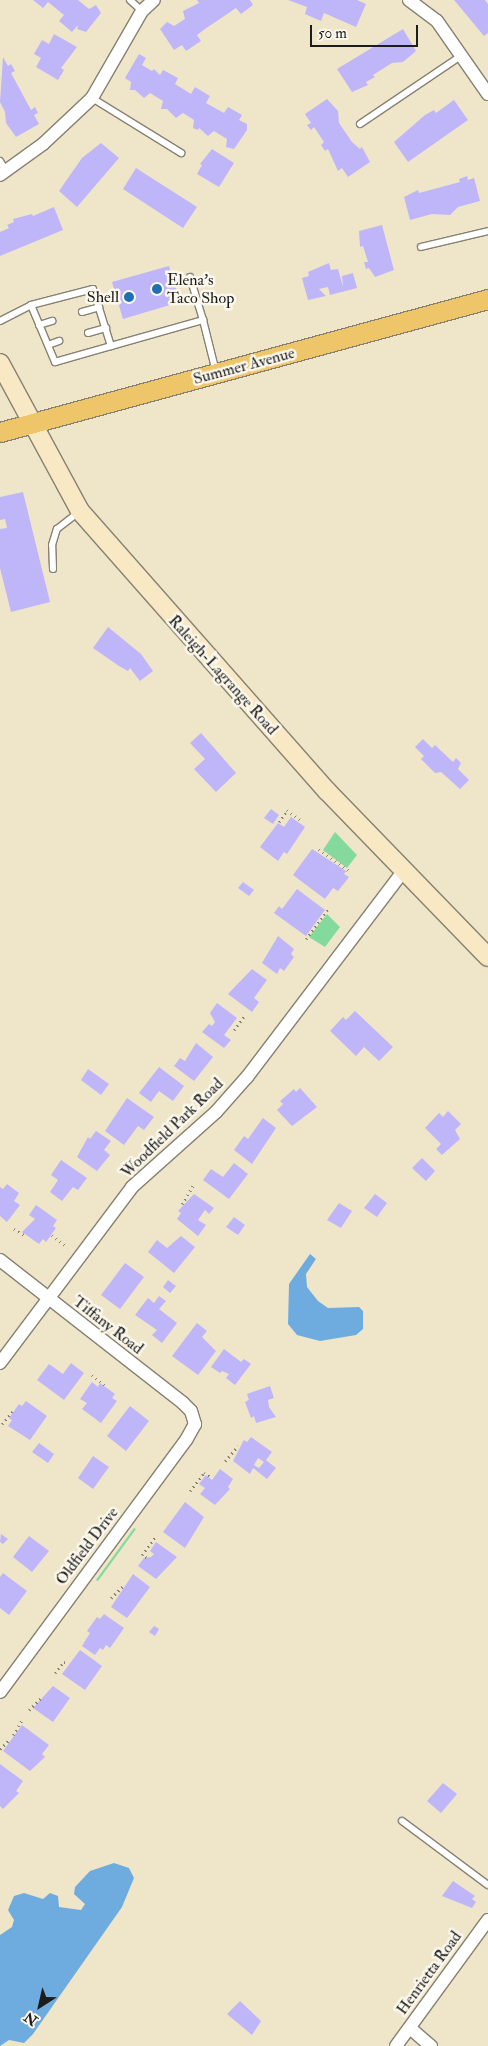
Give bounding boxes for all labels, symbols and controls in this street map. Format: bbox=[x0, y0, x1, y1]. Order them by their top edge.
scale bar bbox=[313, 15, 420, 47]
text: 50 m bbox=[318, 24, 347, 43]
place label: Elena's Taco Shop bbox=[167, 270, 234, 308]
marker: Elena's Taco Shop bbox=[151, 283, 163, 295]
place label: Shell bbox=[87, 287, 119, 307]
marker: Shell bbox=[123, 291, 135, 303]
street label: Summer Avenue bbox=[191, 343, 297, 389]
street label: Raleigh-Lagrange Road bbox=[164, 611, 282, 739]
street label: Woodfield Park Road bbox=[117, 1074, 227, 1182]
street label: Tiffany Road bbox=[69, 1292, 147, 1358]
street label: Oldfield Drive bbox=[52, 1503, 122, 1589]
street label: Henrietta Road bbox=[392, 1928, 466, 2018]
north arrow bbox=[15, 1981, 65, 2031]
text: N bbox=[21, 2008, 41, 2029]

